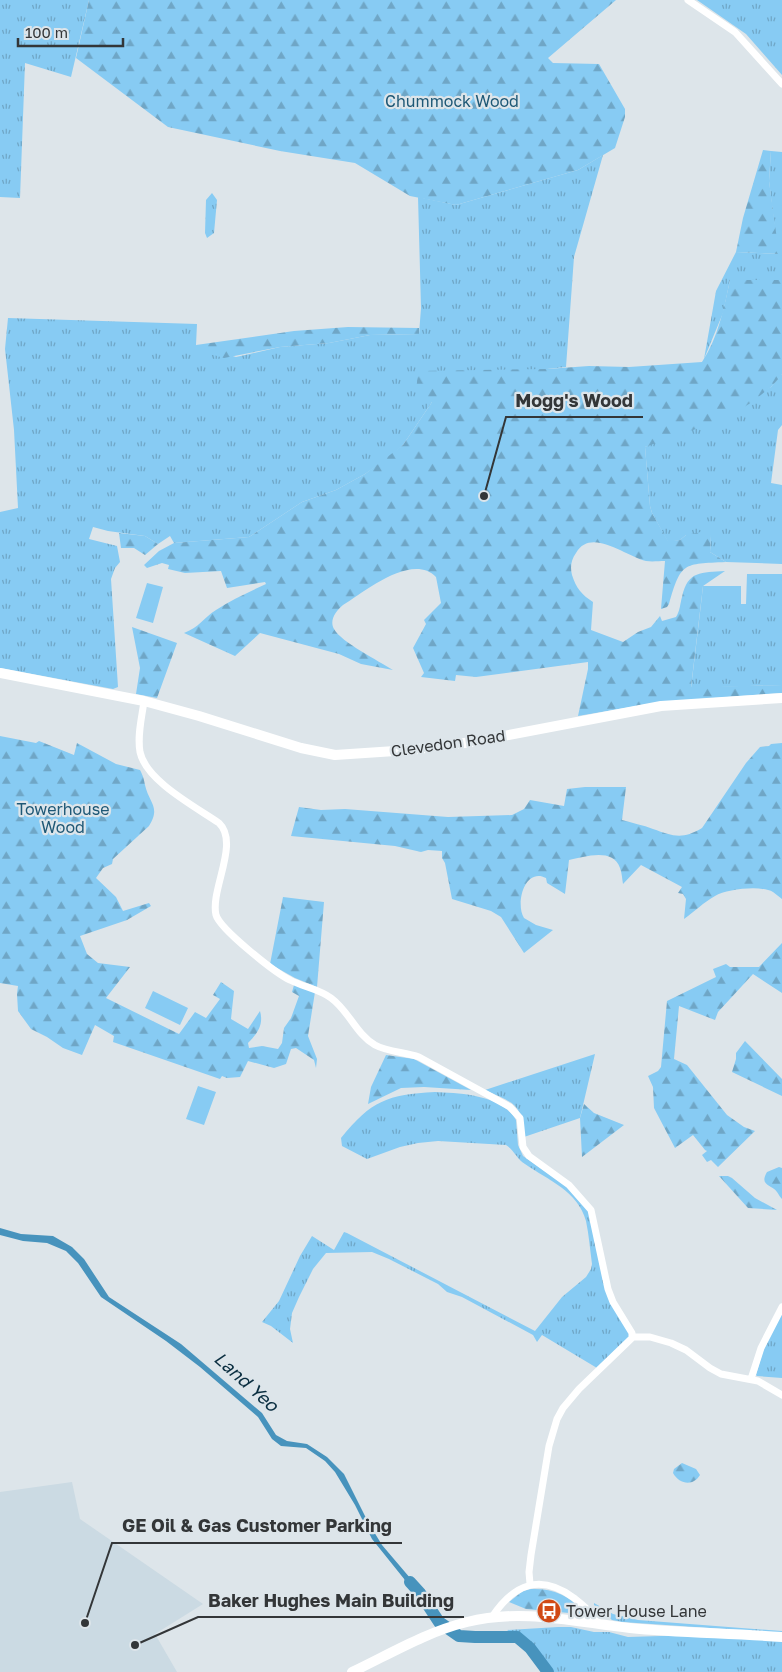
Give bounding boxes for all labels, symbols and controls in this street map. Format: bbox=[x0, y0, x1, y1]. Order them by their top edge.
scale bar bbox=[18, 15, 122, 47]
text: 100 m bbox=[25, 23, 68, 41]
park label: Chummock Wood bbox=[385, 91, 519, 111]
callout: Mogg's Wood bbox=[506, 384, 643, 417]
text: Mogg's Wood bbox=[515, 389, 633, 411]
street label: Clevedon Road bbox=[390, 725, 506, 761]
park label: Towerhouse Wood bbox=[16, 799, 110, 837]
water label: Land Yeo bbox=[210, 1347, 284, 1417]
callout: GE Oil & Gas Customer Parking bbox=[112, 1510, 402, 1543]
text: GE Oil & Gas Customer Parking bbox=[122, 1514, 392, 1536]
callout: Baker Hughes Main Building bbox=[198, 1584, 464, 1617]
text: Baker Hughes Main Building bbox=[208, 1589, 454, 1611]
bus stop icon: Tower House Lane bbox=[536, 1598, 562, 1624]
place label: Tower House Lane bbox=[566, 1601, 707, 1621]

